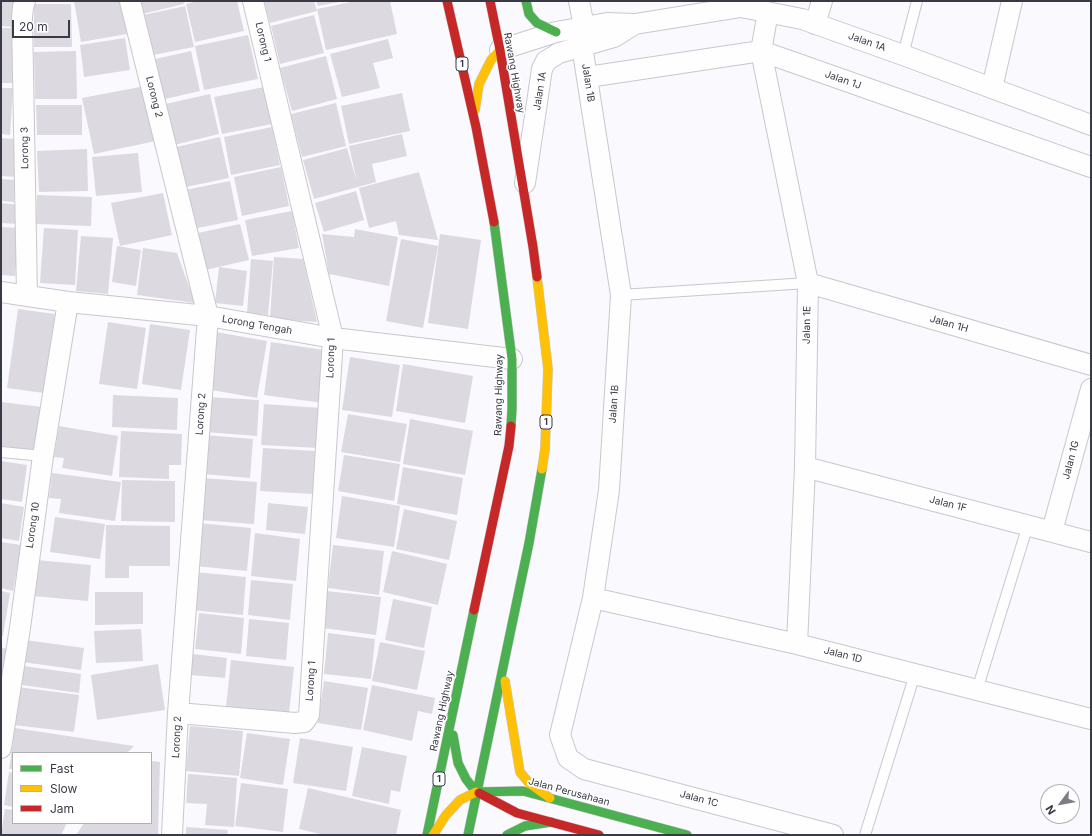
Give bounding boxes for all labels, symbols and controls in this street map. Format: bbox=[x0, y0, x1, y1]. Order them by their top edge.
scale bar bbox=[14, 12, 72, 38]
text: 20 m bbox=[19, 19, 48, 34]
street label: Lorong 1 bbox=[253, 21, 273, 63]
street label: Jalan 1A bbox=[847, 30, 887, 54]
street label: Rawang Highway bbox=[501, 32, 527, 114]
road number: 1 bbox=[456, 57, 468, 71]
street label: Jalan 1B bbox=[579, 63, 597, 103]
street label: Jalan 1J bbox=[823, 68, 863, 92]
street label: Jalan 1A bbox=[531, 71, 549, 111]
street label: Lorong 2 bbox=[143, 75, 165, 119]
street label: Lorong 3 bbox=[19, 127, 31, 169]
street label: Jalan 1E bbox=[801, 306, 813, 344]
street label: Lorong Tengah bbox=[221, 313, 293, 337]
street label: Jalan 1H bbox=[928, 313, 970, 335]
street label: Lorong 1 bbox=[324, 338, 338, 378]
street label: Rawang Highway bbox=[492, 354, 506, 436]
street label: Jalan 1B bbox=[607, 384, 621, 424]
street label: Lorong 2 bbox=[194, 393, 208, 435]
road number: 1 bbox=[540, 415, 552, 429]
street label: Jalan 1G bbox=[1060, 439, 1082, 481]
street label: Jalan 1F bbox=[928, 494, 968, 514]
street label: Lorong 10 bbox=[24, 501, 42, 549]
street label: Jalan 1D bbox=[822, 644, 864, 666]
street label: Lorong 1 bbox=[304, 661, 318, 701]
street label: Rawang Highway bbox=[428, 670, 456, 752]
street label: Lorong 2 bbox=[170, 716, 184, 758]
legend bbox=[12, 752, 152, 824]
text: Fast bbox=[50, 761, 74, 776]
road number: 1 bbox=[433, 772, 445, 786]
street label: Jalan Perusahaan bbox=[527, 775, 611, 809]
text: Slow bbox=[50, 781, 77, 796]
north arrow bbox=[1040, 784, 1080, 824]
street label: Jalan 1C bbox=[678, 788, 720, 810]
text: Jam bbox=[50, 801, 74, 816]
text: N bbox=[1043, 803, 1059, 817]

